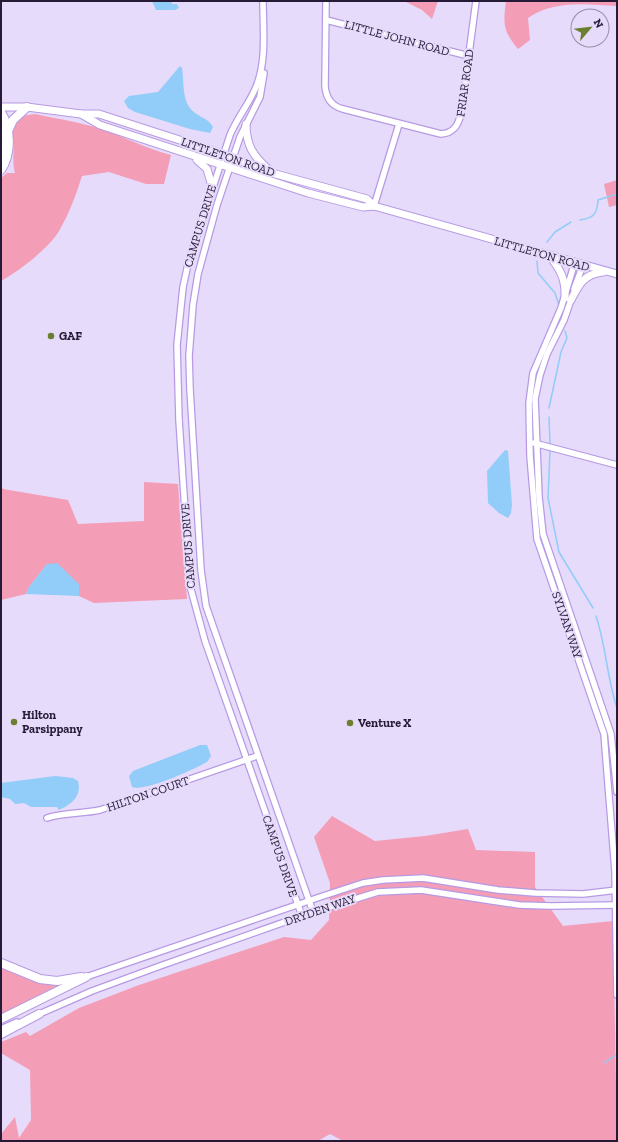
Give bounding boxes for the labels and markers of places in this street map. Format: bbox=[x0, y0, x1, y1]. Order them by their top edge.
place label: GAF bbox=[59, 329, 82, 343]
marker: GAF bbox=[46, 331, 56, 341]
place label: Hilton Parsippany bbox=[22, 708, 83, 736]
place label: Venture X bbox=[358, 716, 411, 730]
marker: Hilton Parsippany bbox=[9, 717, 19, 727]
marker: Venture X bbox=[345, 718, 355, 728]

